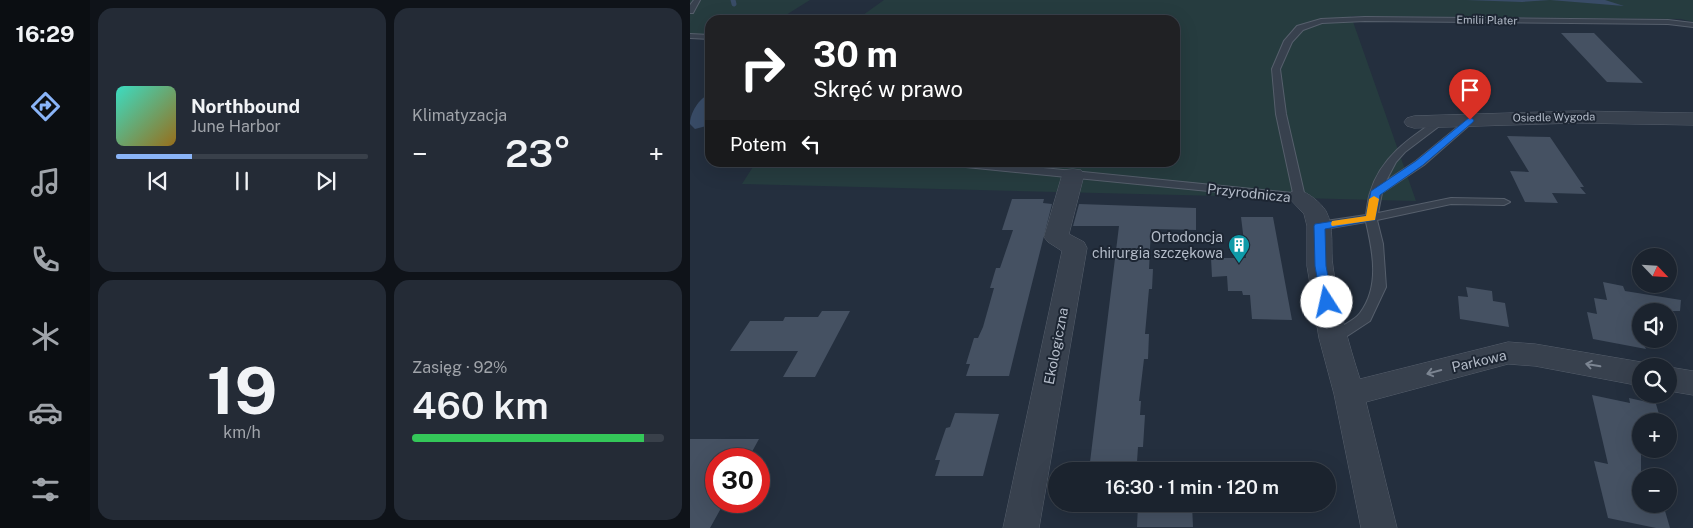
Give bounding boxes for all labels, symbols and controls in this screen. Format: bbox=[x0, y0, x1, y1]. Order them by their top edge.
street label: Emilii Plater bbox=[1456, 13, 1518, 27]
text: 16:29 bbox=[16, 21, 74, 47]
text: 30 m bbox=[813, 34, 898, 75]
icon: right bbox=[730, 35, 795, 100]
pin bbox=[1449, 69, 1491, 120]
text: Skręć w prawo bbox=[813, 76, 963, 102]
icon: arrive bbox=[1456, 76, 1484, 104]
icon: directions bbox=[28, 89, 63, 124]
text: Northbound bbox=[191, 95, 300, 117]
text: Klimatyzacja bbox=[412, 106, 507, 125]
street label: Osiedle Wygoda bbox=[1513, 110, 1595, 124]
text: June Harbor bbox=[191, 117, 281, 136]
icon: left bbox=[797, 130, 825, 158]
text: 23° bbox=[505, 131, 571, 176]
text: Potem bbox=[730, 133, 787, 155]
text: − bbox=[412, 137, 428, 170]
text: + bbox=[648, 137, 664, 170]
icon: music bbox=[28, 165, 63, 200]
icon: previous bbox=[144, 167, 172, 195]
icon: pause bbox=[228, 167, 256, 195]
icon: next bbox=[312, 167, 340, 195]
street label: Przyrodnicza bbox=[1206, 181, 1292, 205]
place label: Ortodoncja chirurgia szczękowa bbox=[1092, 229, 1223, 261]
building icon: Ortodoncja chirurgia szczękowa bbox=[1227, 233, 1251, 264]
icon: phone bbox=[28, 242, 63, 277]
north arrow bbox=[1632, 248, 1678, 292]
map controls bbox=[1632, 248, 1677, 513]
position arrow bbox=[1300, 275, 1352, 327]
button: sound bbox=[1632, 303, 1677, 348]
street label: Ekologiczna bbox=[1041, 306, 1071, 386]
icon: climate bbox=[28, 319, 63, 354]
street label: Parkowa bbox=[1450, 347, 1508, 375]
text: 19 bbox=[207, 352, 277, 429]
text: Zasięg · 92% bbox=[412, 358, 507, 377]
button: search bbox=[1632, 358, 1677, 403]
one-way arrow bbox=[1586, 360, 1602, 370]
one-way arrow bbox=[1427, 368, 1443, 377]
text: 460 km bbox=[412, 383, 549, 428]
icon: car bbox=[28, 395, 63, 430]
button: + bbox=[1632, 413, 1677, 458]
text: km/h bbox=[223, 423, 261, 442]
speed limit sign: 30 bbox=[705, 448, 770, 513]
button: − bbox=[1632, 468, 1677, 513]
icon: filters bbox=[28, 472, 63, 507]
text: 16:30 · 1 min · 120 m bbox=[1105, 476, 1279, 498]

